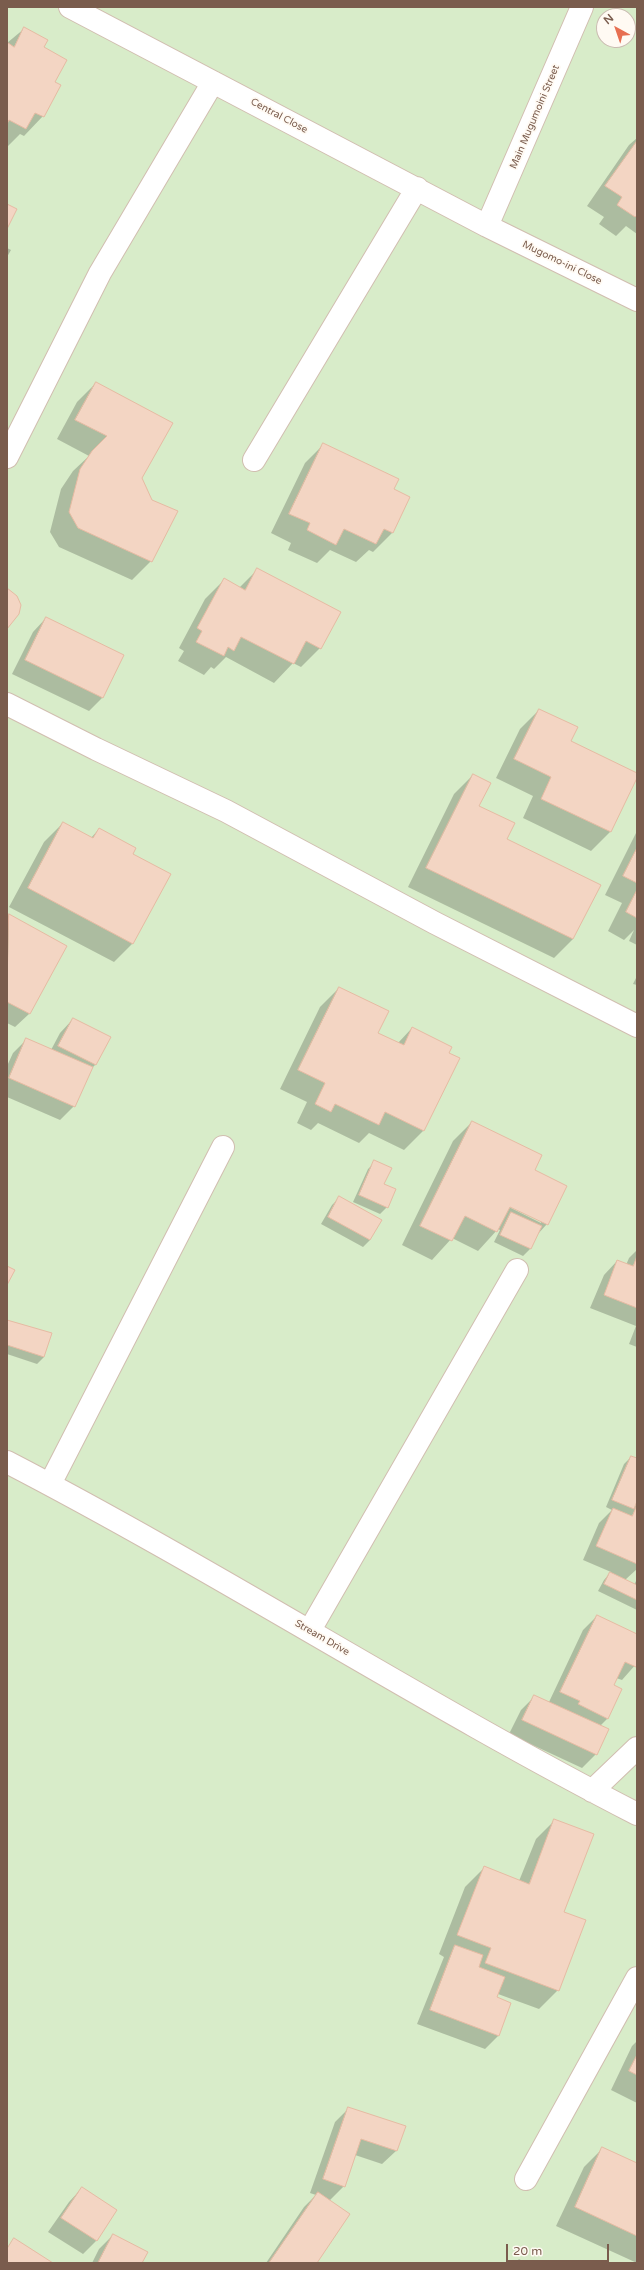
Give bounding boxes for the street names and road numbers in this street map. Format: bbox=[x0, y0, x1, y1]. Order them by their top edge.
street label: Main Mugumoini Street bbox=[508, 63, 562, 171]
street label: Central Close bbox=[248, 96, 310, 136]
street label: Mugomo-ini Close bbox=[520, 239, 604, 287]
street label: Stream Drive bbox=[293, 1618, 351, 1658]

